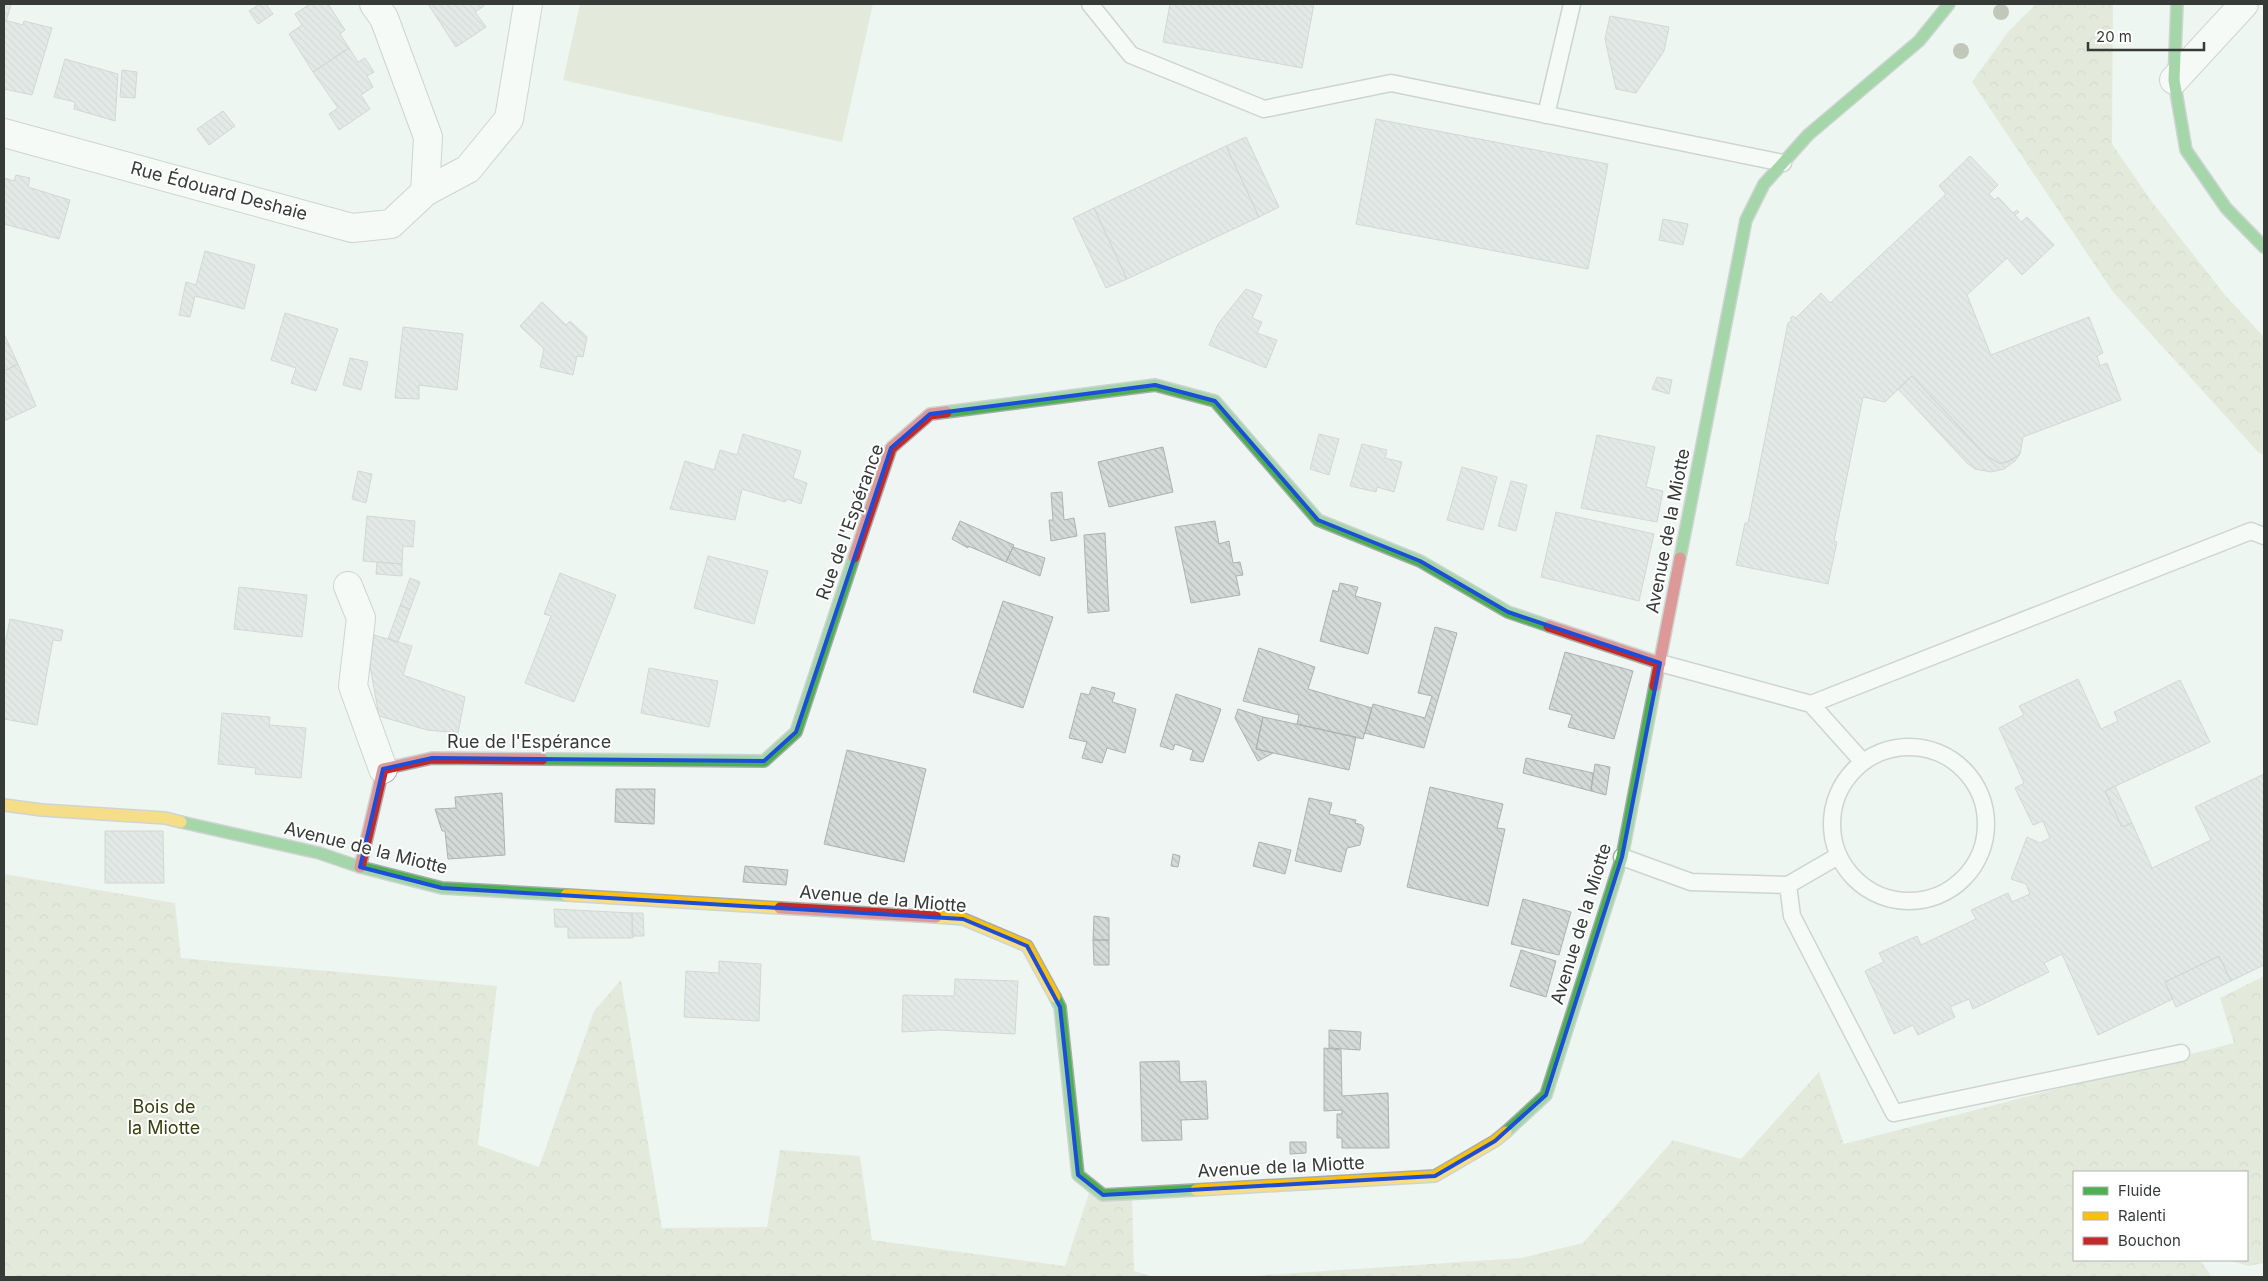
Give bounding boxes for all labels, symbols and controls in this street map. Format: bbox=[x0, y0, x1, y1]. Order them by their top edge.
scale bar bbox=[2088, 20, 2204, 52]
text: 20 m bbox=[2096, 27, 2132, 46]
street label: Rue Édouard Deshaie bbox=[128, 156, 310, 224]
street label: Rue de l'Espérance bbox=[812, 441, 887, 603]
street label: Avenue de la Miotte bbox=[1641, 447, 1694, 615]
street label: Rue de l'Espérance bbox=[447, 731, 611, 752]
street label: Avenue de la Miotte bbox=[282, 817, 450, 878]
street label: Avenue de la Miotte bbox=[1546, 841, 1615, 1007]
street label: Avenue de la Miotte bbox=[799, 881, 967, 916]
park label: Bois de la Miotte bbox=[128, 1096, 200, 1138]
street label: Avenue de la Miotte bbox=[1197, 1152, 1365, 1181]
legend bbox=[2073, 1171, 2248, 1261]
text: Fluide bbox=[2118, 1181, 2161, 1200]
text: Ralenti bbox=[2118, 1206, 2166, 1225]
text: Bouchon bbox=[2118, 1231, 2181, 1250]

